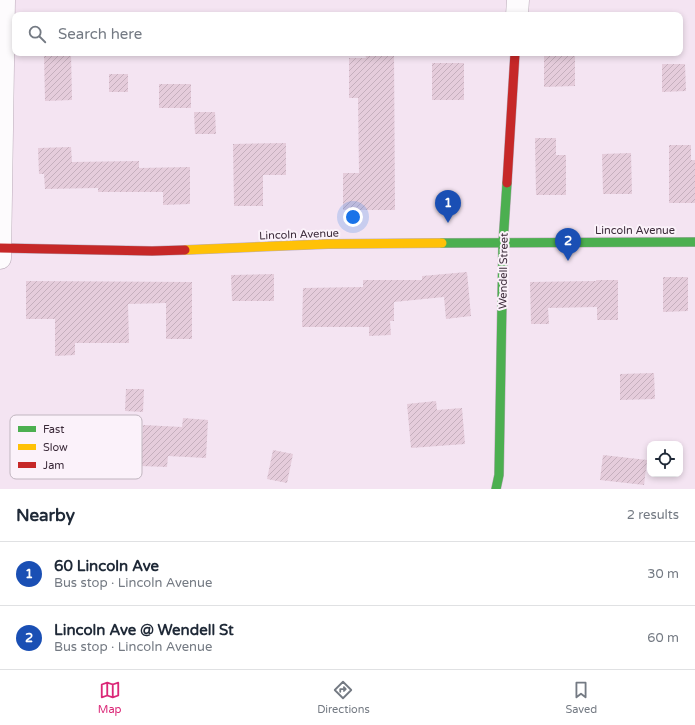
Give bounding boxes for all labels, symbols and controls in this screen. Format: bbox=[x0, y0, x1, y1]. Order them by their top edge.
search box bbox=[12, 12, 683, 56]
icon: search bbox=[26, 23, 48, 45]
text: Search here bbox=[58, 25, 142, 43]
pin: 1 bbox=[435, 190, 461, 223]
your location bbox=[343, 207, 363, 227]
street label: Lincoln Avenue bbox=[595, 224, 675, 237]
street label: Lincoln Avenue bbox=[259, 227, 339, 242]
pin: 2 bbox=[555, 228, 581, 261]
street label: Wendell Street bbox=[496, 233, 511, 309]
legend bbox=[10, 415, 142, 479]
text: Fast bbox=[43, 423, 64, 436]
text: Slow bbox=[43, 441, 68, 454]
map controls bbox=[647, 441, 683, 477]
button: locate bbox=[647, 441, 683, 477]
text: Jam bbox=[43, 459, 64, 472]
text: Nearby bbox=[16, 505, 75, 526]
text: 2 results bbox=[627, 507, 679, 523]
text: 60 Lincoln Ave bbox=[54, 557, 159, 575]
text: 1 bbox=[25, 566, 33, 582]
text: 30 m bbox=[647, 566, 679, 582]
text: Bus stop · Lincoln Avenue bbox=[54, 575, 212, 591]
text: Lincoln Ave @ Wendell St bbox=[54, 621, 234, 639]
text: 2 bbox=[25, 630, 33, 646]
text: 60 m bbox=[647, 630, 679, 646]
text: Bus stop · Lincoln Avenue bbox=[54, 639, 212, 655]
tab: Map bbox=[98, 679, 122, 716]
tab: Directions bbox=[317, 679, 370, 716]
tab: Saved bbox=[565, 679, 597, 716]

